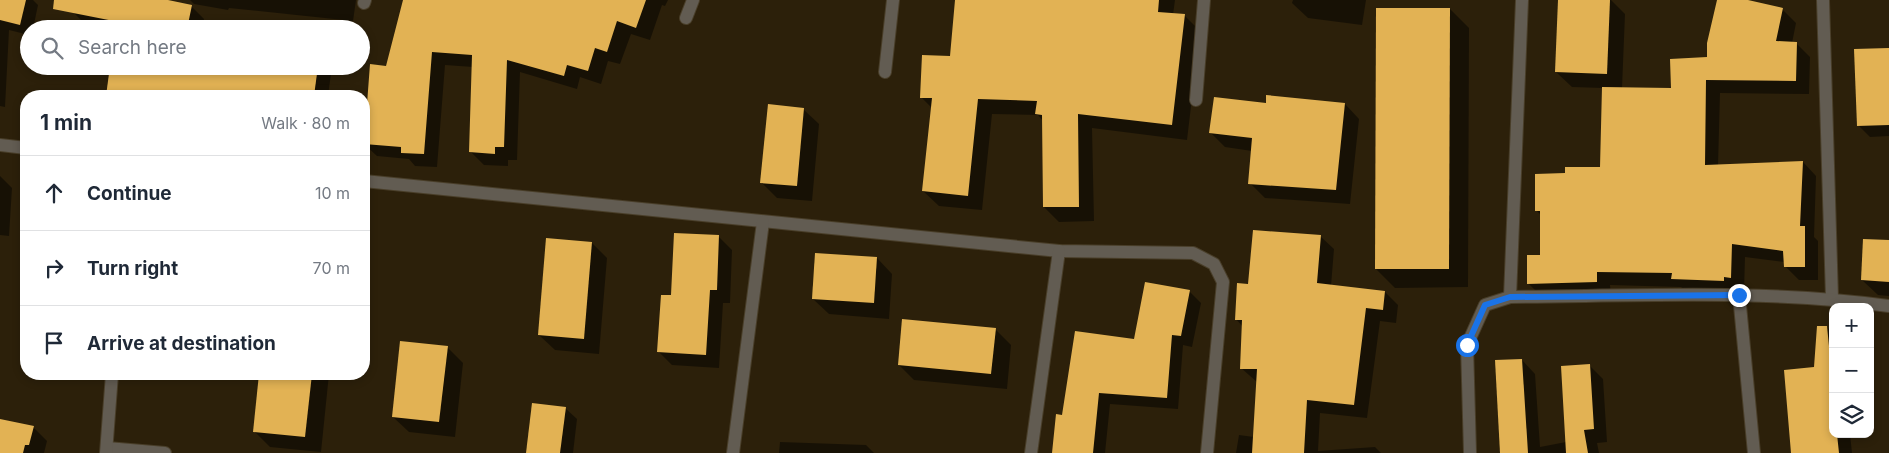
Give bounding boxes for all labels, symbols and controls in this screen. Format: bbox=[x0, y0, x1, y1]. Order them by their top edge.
search box bbox=[20, 20, 370, 75]
icon: search bbox=[38, 34, 66, 62]
text: Search here bbox=[78, 36, 187, 59]
text: 1 min bbox=[40, 110, 92, 135]
text: Walk · 80 m bbox=[261, 113, 350, 133]
icon: ahead bbox=[40, 179, 68, 207]
text: Continue bbox=[87, 182, 172, 205]
text: 10 m bbox=[315, 183, 350, 203]
icon: right bbox=[40, 254, 68, 282]
text: Turn right bbox=[87, 257, 178, 280]
text: 70 m bbox=[313, 258, 350, 278]
route end bbox=[1728, 284, 1751, 307]
map controls bbox=[1829, 303, 1874, 438]
button: + bbox=[1829, 303, 1874, 348]
icon: arrive bbox=[40, 329, 68, 357]
text: Arrive at destination bbox=[87, 332, 276, 355]
route start bbox=[1456, 334, 1479, 357]
button: − bbox=[1829, 348, 1874, 393]
button: layers bbox=[1829, 393, 1874, 438]

